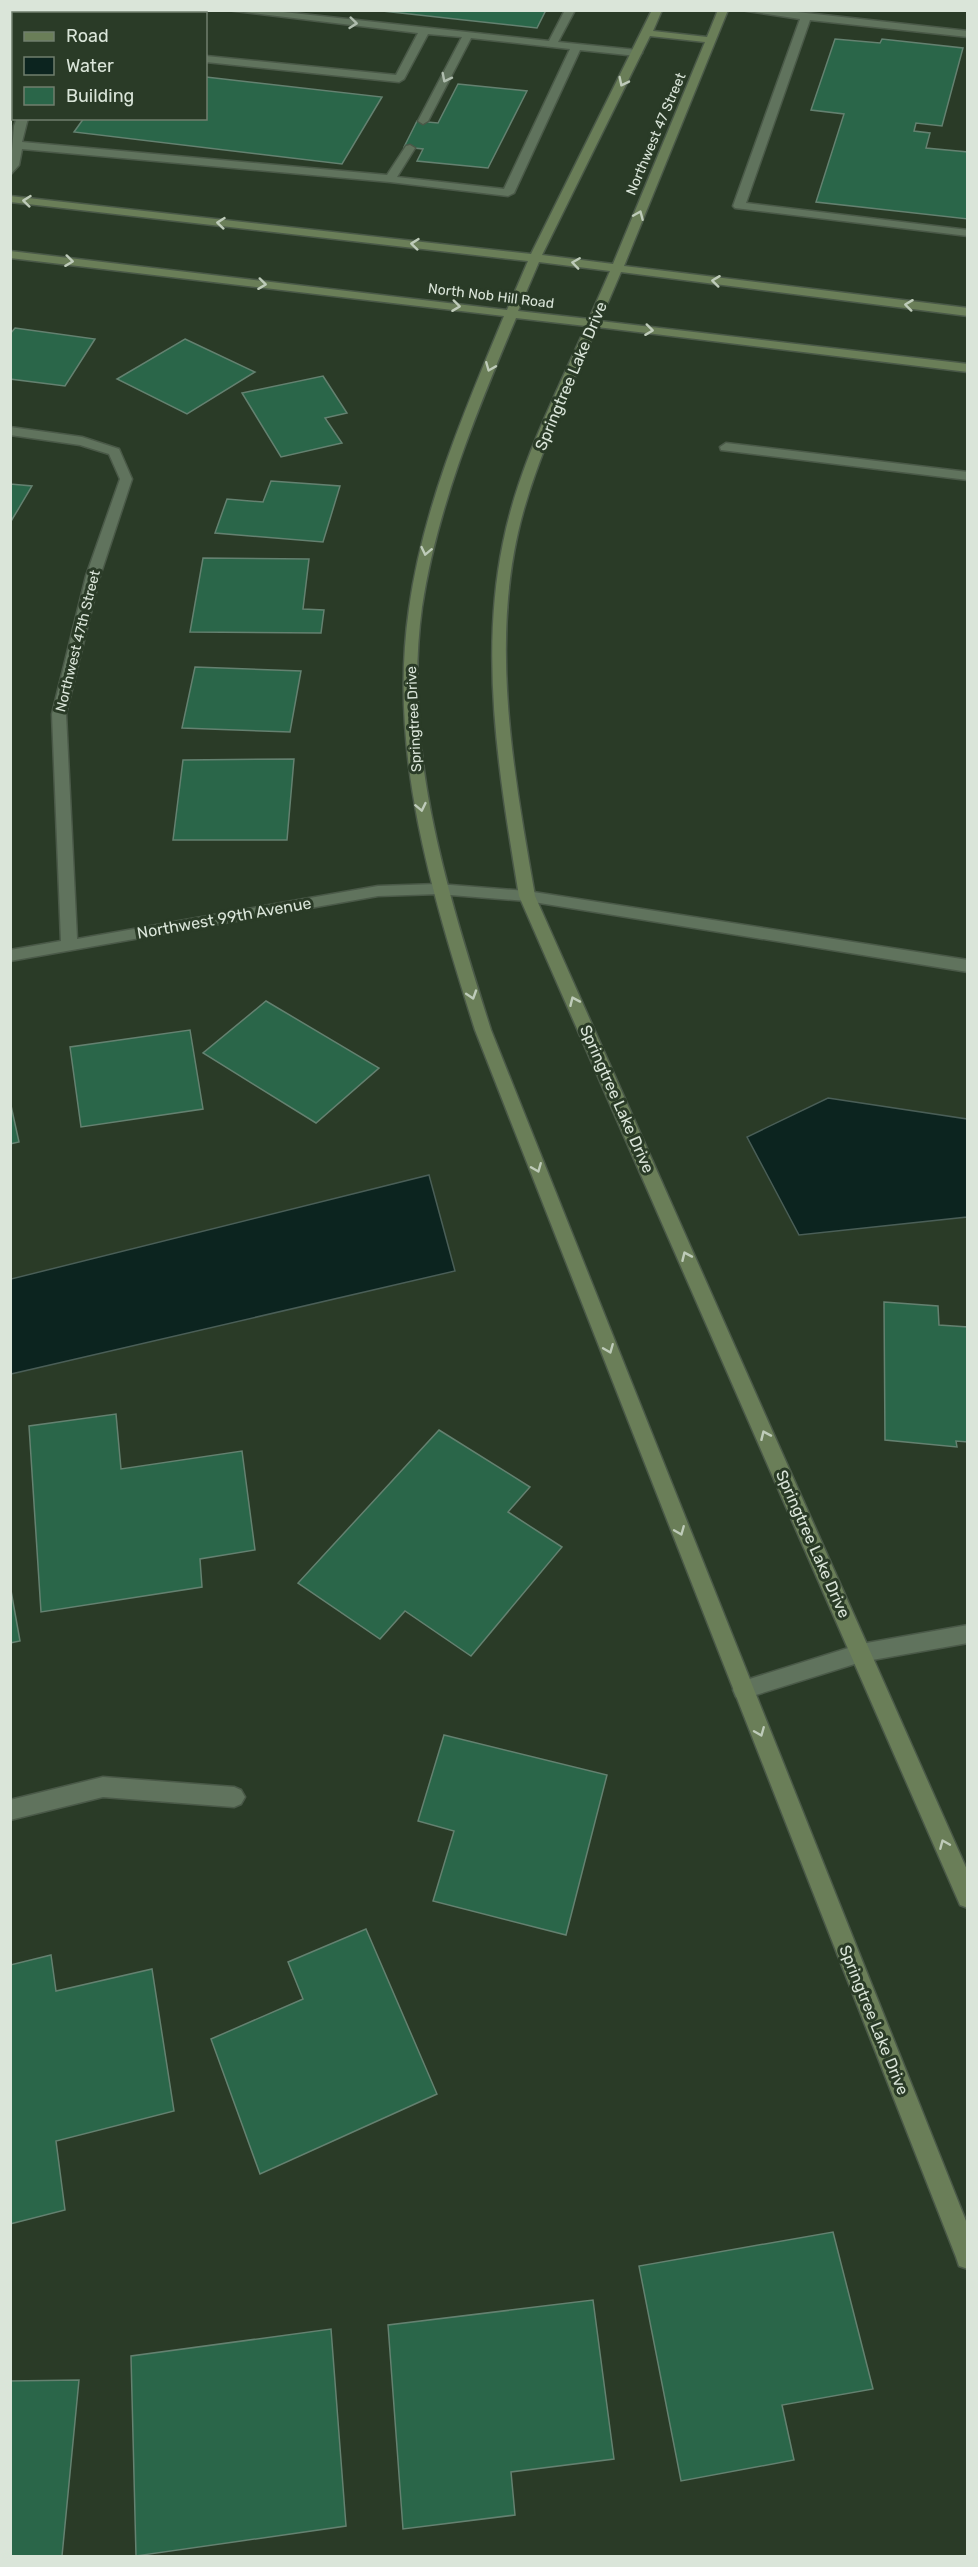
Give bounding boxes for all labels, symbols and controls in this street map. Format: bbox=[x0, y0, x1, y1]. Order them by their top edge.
legend bbox=[12, 12, 207, 120]
one-way arrow bbox=[349, 16, 358, 29]
text: Road bbox=[66, 25, 109, 47]
text: Water bbox=[66, 55, 114, 77]
street label: Northwest 47 Street bbox=[622, 70, 690, 198]
one-way arrow bbox=[441, 72, 453, 83]
one-way arrow bbox=[618, 76, 630, 87]
text: Building bbox=[66, 85, 134, 107]
one-way arrow bbox=[22, 195, 32, 208]
one-way arrow bbox=[632, 210, 644, 221]
one-way arrow bbox=[216, 217, 225, 230]
one-way arrow bbox=[410, 239, 419, 251]
one-way arrow bbox=[64, 254, 73, 267]
one-way arrow bbox=[571, 258, 581, 270]
one-way arrow bbox=[711, 275, 721, 288]
one-way arrow bbox=[258, 277, 267, 289]
street label: North Nob Hill Road bbox=[427, 280, 555, 312]
one-way arrow bbox=[451, 299, 461, 312]
street label: Springtree Lake Drive bbox=[531, 299, 611, 453]
one-way arrow bbox=[905, 299, 914, 312]
one-way arrow bbox=[645, 324, 654, 336]
one-way arrow bbox=[485, 361, 497, 372]
one-way arrow bbox=[420, 545, 433, 555]
street label: Northwest 47th Street bbox=[52, 568, 104, 714]
street label: Springtree Drive bbox=[403, 665, 425, 772]
one-way arrow bbox=[414, 802, 427, 812]
street label: Northwest 99th Avenue bbox=[135, 893, 313, 943]
one-way arrow bbox=[465, 989, 477, 1000]
one-way arrow bbox=[569, 996, 581, 1007]
street label: Springtree Lake Drive bbox=[576, 1022, 658, 1176]
one-way arrow bbox=[530, 1162, 542, 1173]
one-way arrow bbox=[681, 1252, 693, 1263]
one-way arrow bbox=[601, 1344, 614, 1354]
one-way arrow bbox=[760, 1430, 772, 1441]
street label: Springtree Lake Drive bbox=[772, 1467, 854, 1621]
one-way arrow bbox=[673, 1525, 685, 1536]
one-way arrow bbox=[753, 1725, 765, 1736]
one-way arrow bbox=[939, 1839, 951, 1850]
street label: Springtree Lake Drive bbox=[835, 1942, 913, 2098]

